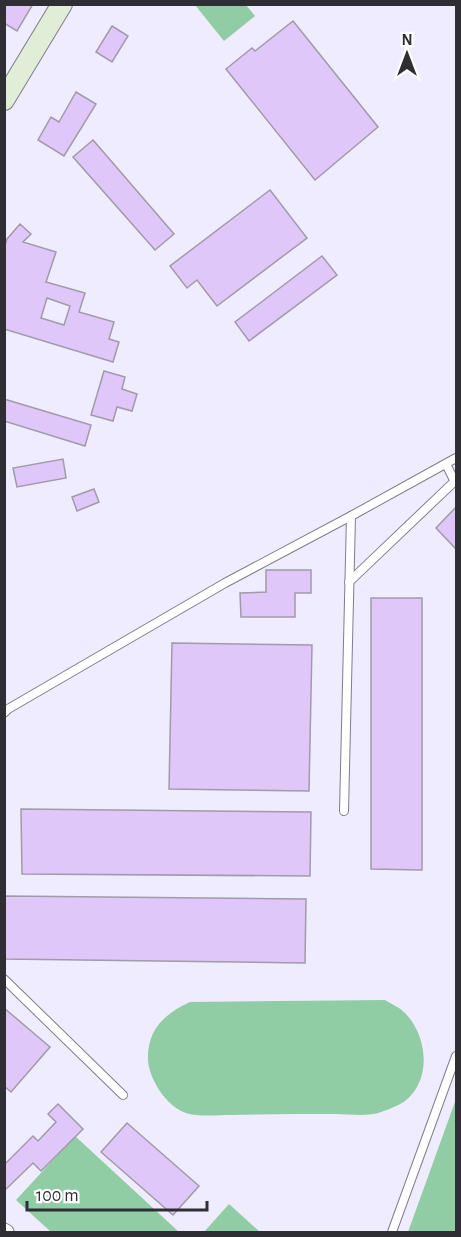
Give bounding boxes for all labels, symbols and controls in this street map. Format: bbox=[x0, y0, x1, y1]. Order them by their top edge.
north arrow bbox=[377, 24, 437, 84]
text: N bbox=[401, 32, 413, 48]
scale bar bbox=[27, 1174, 207, 1212]
text: 100 m bbox=[36, 1187, 79, 1205]

